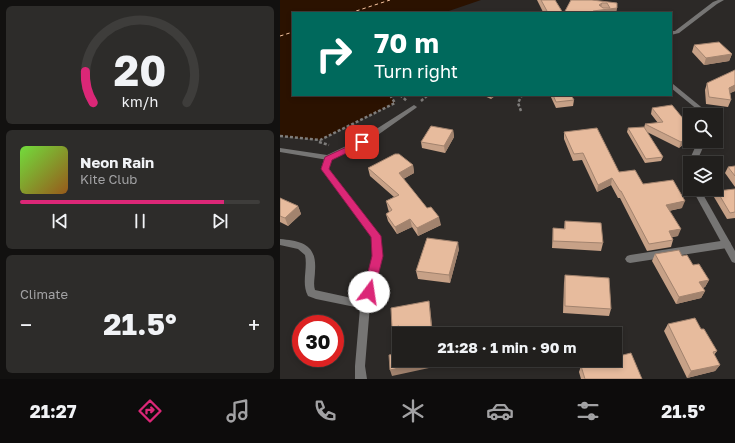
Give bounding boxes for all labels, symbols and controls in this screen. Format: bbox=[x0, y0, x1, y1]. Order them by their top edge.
text: 70 m bbox=[374, 26, 439, 59]
icon: right bbox=[308, 28, 360, 80]
text: 20 bbox=[114, 45, 166, 95]
text: Turn right bbox=[374, 60, 458, 82]
text: km/h bbox=[122, 93, 158, 110]
map controls bbox=[683, 108, 723, 196]
button: search bbox=[683, 108, 723, 148]
pin bbox=[345, 125, 379, 159]
icon: arrive bbox=[351, 131, 373, 153]
text: Neon Rain bbox=[80, 153, 154, 171]
button: layers bbox=[683, 156, 723, 196]
text: Kite Club bbox=[80, 171, 137, 187]
icon: previous bbox=[49, 210, 71, 232]
icon: pause bbox=[129, 210, 151, 232]
icon: next bbox=[209, 210, 231, 232]
position arrow bbox=[348, 271, 390, 313]
text: Climate bbox=[20, 286, 68, 302]
text: 21.5° bbox=[103, 306, 177, 342]
text: − bbox=[20, 311, 32, 338]
text: + bbox=[248, 311, 260, 338]
speed limit sign: 30 bbox=[292, 315, 344, 367]
text: 21:28 · 1 min · 90 m bbox=[438, 338, 576, 356]
icon: directions bbox=[136, 397, 164, 425]
icon: music bbox=[224, 397, 252, 425]
icon: phone bbox=[311, 397, 339, 425]
icon: climate bbox=[399, 397, 427, 425]
icon: car bbox=[486, 397, 514, 425]
icon: filters bbox=[574, 397, 602, 425]
text: 21:27 bbox=[30, 400, 77, 422]
text: 21.5° bbox=[661, 400, 705, 422]

